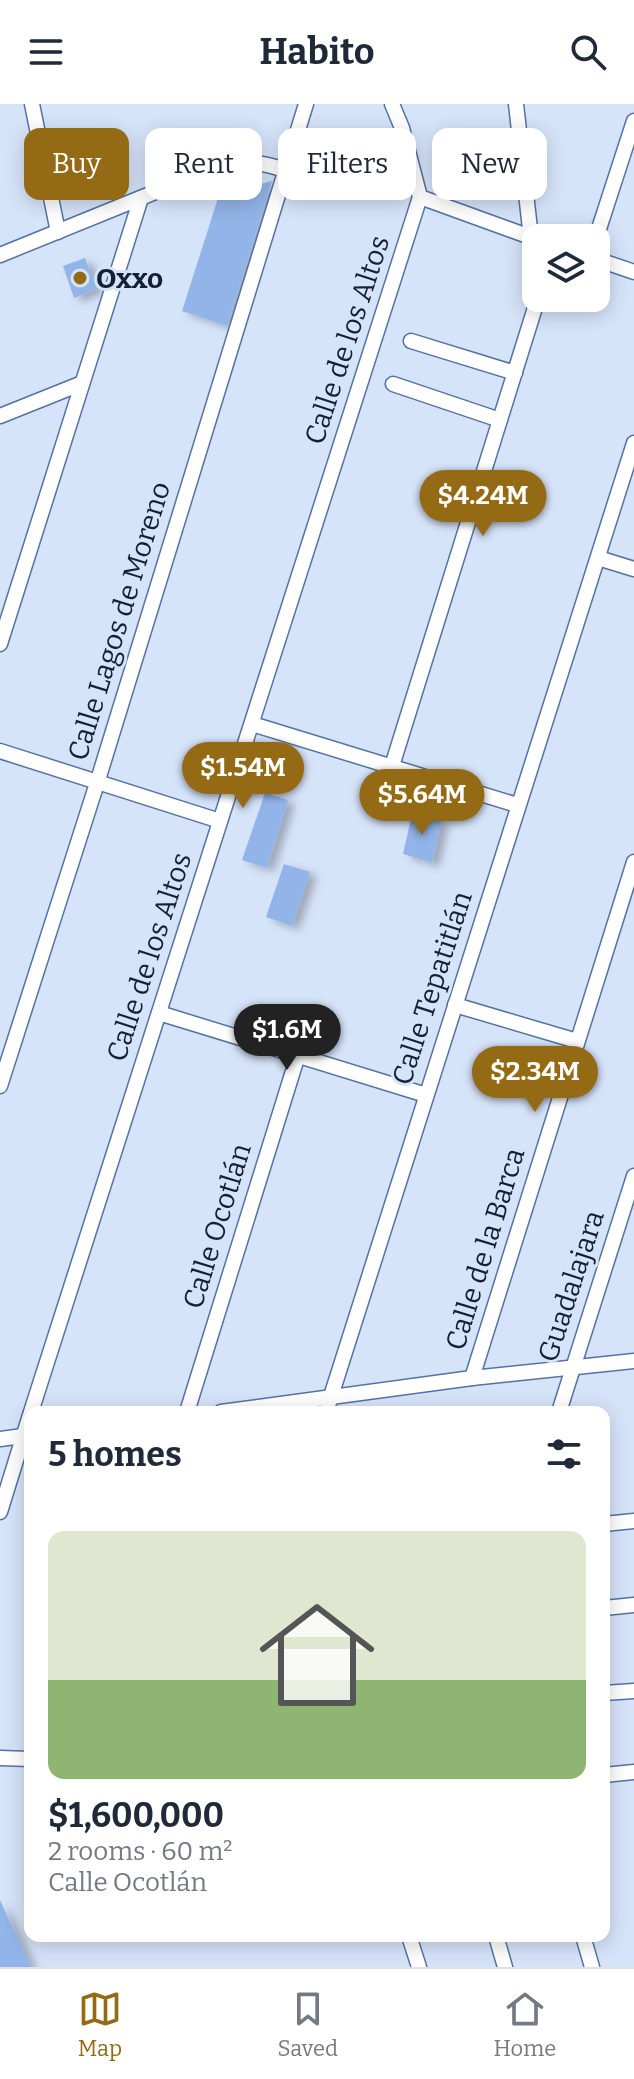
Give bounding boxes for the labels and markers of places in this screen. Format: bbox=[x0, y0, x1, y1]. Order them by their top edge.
place label: Oxxo bbox=[96, 262, 163, 295]
marker: Oxxo bbox=[71, 269, 89, 287]
pin: $4.24M bbox=[418, 470, 548, 538]
pin: $1.54M bbox=[178, 742, 308, 810]
pin: $5.64M bbox=[357, 769, 487, 837]
pin: $1.6M bbox=[231, 1004, 343, 1072]
pin: $2.34M bbox=[470, 1046, 600, 1114]

